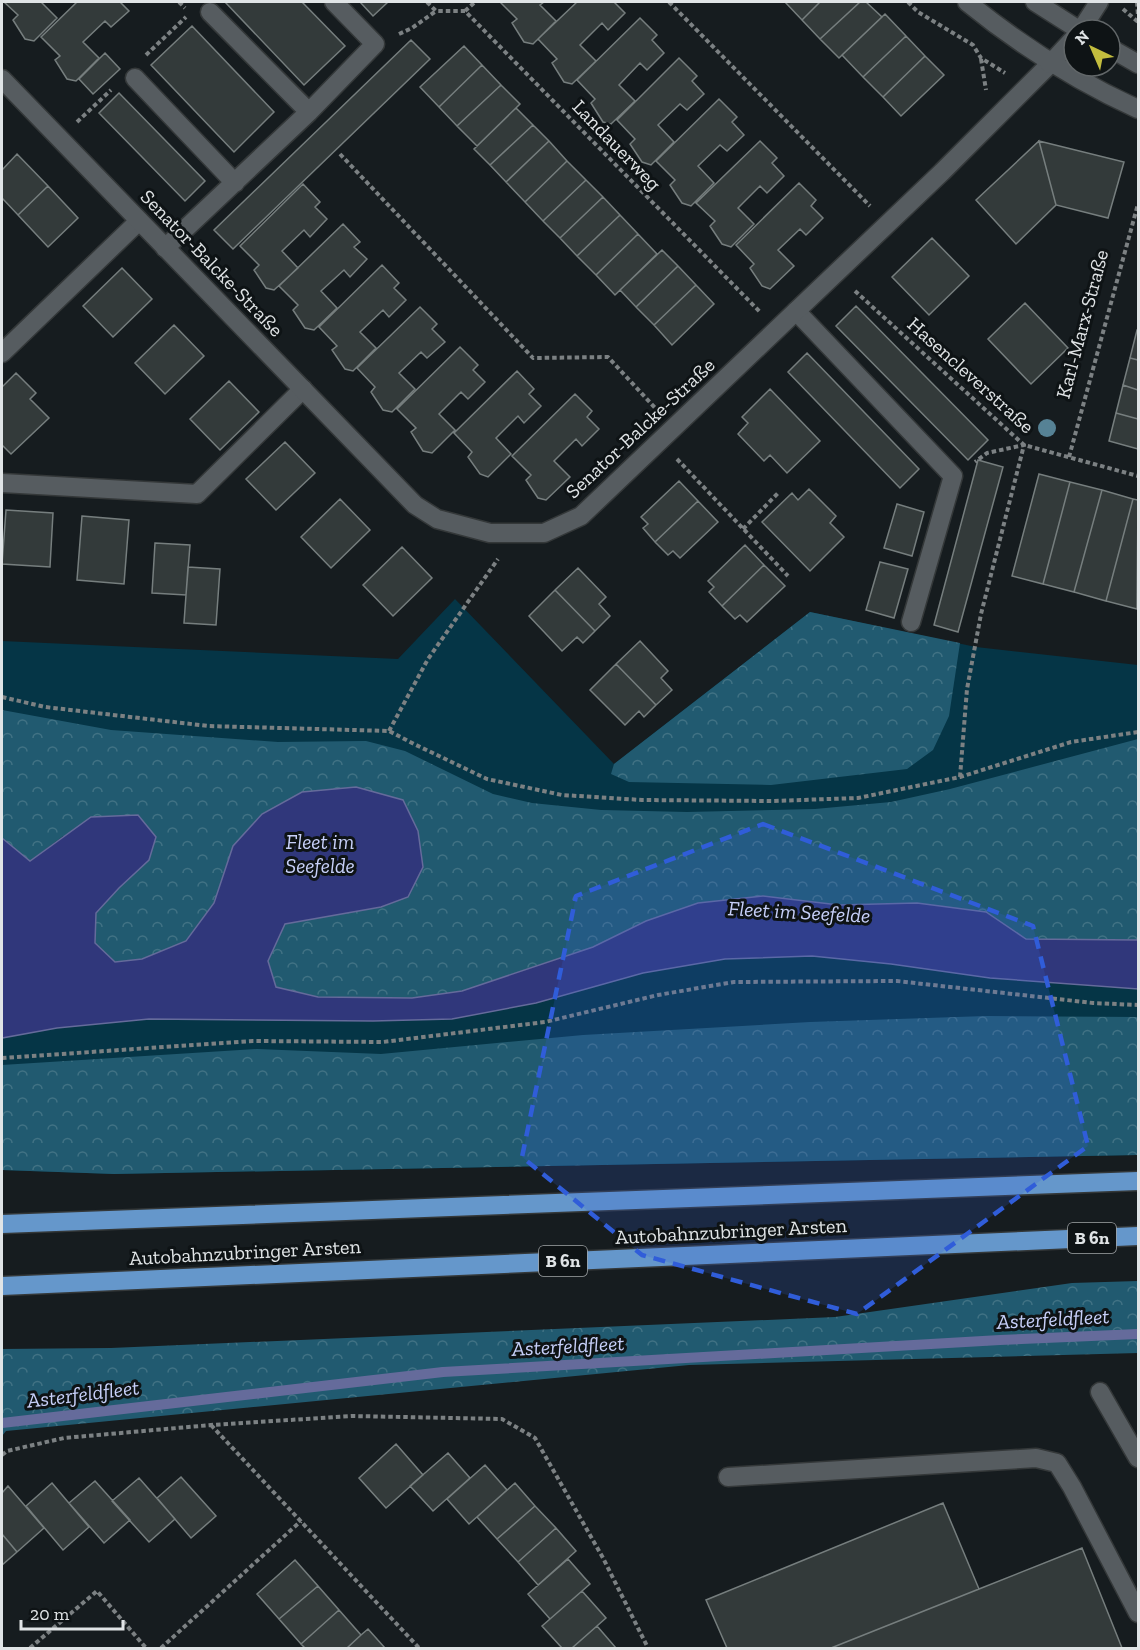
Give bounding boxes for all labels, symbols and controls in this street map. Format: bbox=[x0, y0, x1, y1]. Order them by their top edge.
north arrow bbox=[1062, 18, 1122, 78]
text: N bbox=[1071, 27, 1093, 49]
street label: Landauerweg bbox=[568, 95, 666, 195]
street label: Senator-Balcke-Straße bbox=[136, 185, 288, 341]
street label: Karl-Marx-Straße bbox=[1051, 247, 1113, 401]
street label: Hasencleverstraße bbox=[903, 312, 1039, 438]
street label: Senator-Balcke-Straße bbox=[560, 353, 720, 503]
water label: Fleet im Seefelde bbox=[285, 829, 355, 878]
water label: Fleet im Seefelde bbox=[727, 895, 871, 928]
street label: Autobahnzubringer Arsten bbox=[615, 1213, 848, 1249]
road number: B 6n bbox=[1068, 1223, 1116, 1253]
street label: Autobahnzubringer Arsten bbox=[129, 1234, 362, 1270]
road number: B 6n bbox=[539, 1246, 587, 1276]
water label: Asterfeldfleet bbox=[995, 1303, 1110, 1334]
water label: Asterfeldfleet bbox=[510, 1330, 625, 1361]
water label: Asterfeldfleet bbox=[24, 1374, 141, 1413]
scale bar bbox=[21, 1593, 123, 1631]
text: 20 m bbox=[30, 1603, 70, 1625]

